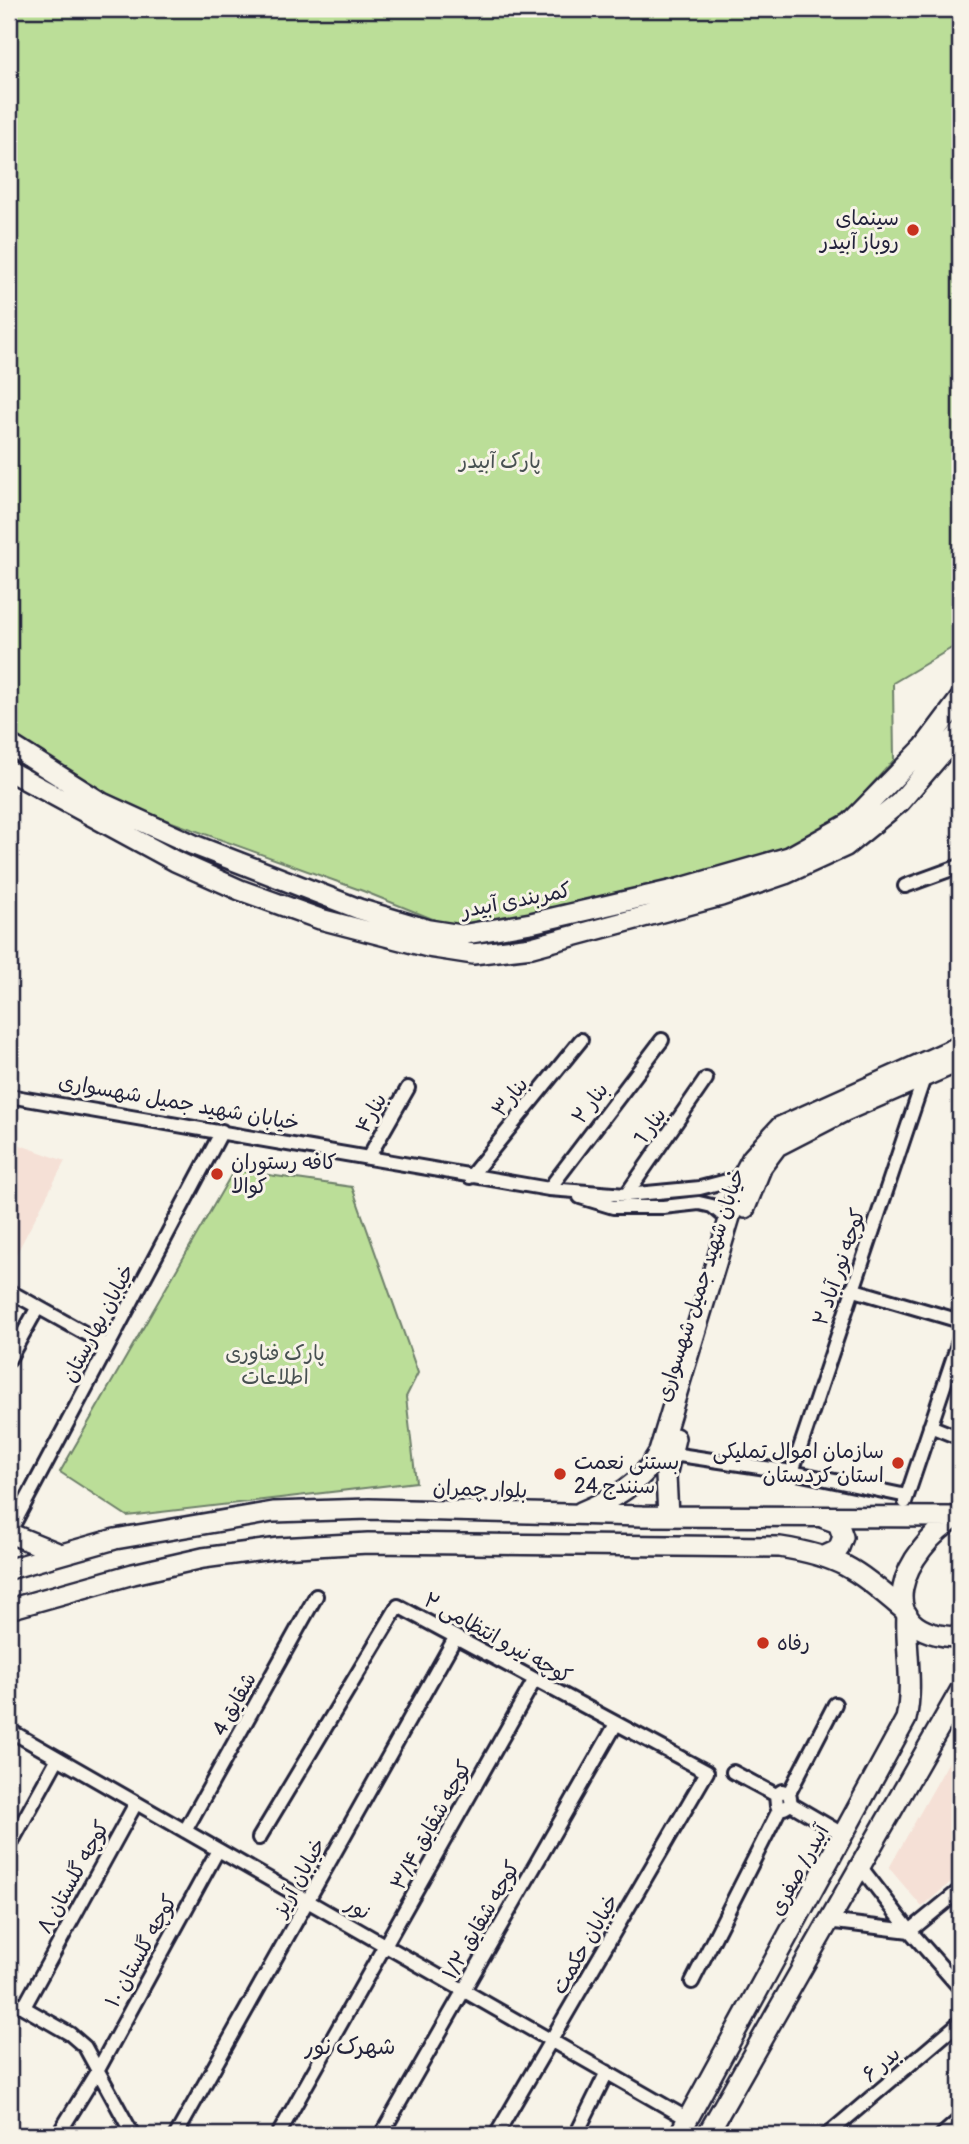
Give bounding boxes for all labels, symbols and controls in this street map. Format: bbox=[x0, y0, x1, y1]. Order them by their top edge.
place label: سینمای روباز آبیدر bbox=[818, 205, 899, 256]
marker: سینمای روباز آبیدر bbox=[905, 222, 921, 238]
park label: پارک آبیدر bbox=[457, 448, 541, 475]
street label: کمربندی آبیدر bbox=[457, 877, 573, 925]
street label: خیابان شهید جمیل شهسواری bbox=[56, 1068, 301, 1137]
street label: بنار۳ bbox=[486, 1072, 535, 1123]
street label: بنار ۲ bbox=[566, 1077, 615, 1129]
street label: بنار۴ bbox=[349, 1088, 393, 1138]
street label: بنار 1 bbox=[628, 1103, 673, 1150]
place label: کافه رستوران کوالا bbox=[231, 1149, 337, 1200]
street label: خیابان شهید جمیل شهسواری bbox=[650, 1165, 751, 1405]
marker: کافه رستوران کوالا bbox=[209, 1166, 225, 1182]
street label: کوچه نور آباد ۲ bbox=[807, 1205, 872, 1329]
street label: خیابان بهارستان bbox=[56, 1259, 141, 1387]
park label: پارک فناوری اطلاعات bbox=[225, 1340, 325, 1391]
place label: سازمان اموال تملیکی استان کردستان bbox=[713, 1438, 884, 1489]
place label: بستنی نعمت سنندج 24 bbox=[574, 1449, 679, 1500]
marker: سازمان اموال تملیکی استان کردستان bbox=[890, 1455, 906, 1471]
marker: بستنی نعمت سنندج 24 bbox=[552, 1466, 568, 1482]
street label: بلوار چمران bbox=[432, 1474, 528, 1505]
street label: کوچه نیرو انتظامی ۲ bbox=[419, 1587, 577, 1690]
place label: رفاه bbox=[777, 1630, 810, 1657]
marker: رفاه bbox=[755, 1635, 771, 1651]
street label: شقایق 4 bbox=[206, 1668, 263, 1741]
street label: کوچه شقایق ۳/۴ bbox=[385, 1756, 478, 1895]
street label: کوچه گلستان ۸ bbox=[31, 1816, 116, 1939]
street label: آبیدر/ صفری bbox=[763, 1819, 836, 1921]
street label: خیابان آریز bbox=[266, 1833, 332, 1923]
street label: کوچه شقایق ۱/۲ bbox=[436, 1856, 526, 1985]
street label: خیابان حکمت bbox=[546, 1889, 625, 1999]
street label: کوچه گلستان ۱۰ bbox=[99, 1890, 184, 2013]
street label: نور bbox=[340, 1890, 375, 1926]
district label: شهرک نور bbox=[303, 2032, 396, 2061]
street label: بدر ۶ bbox=[857, 2041, 906, 2088]

